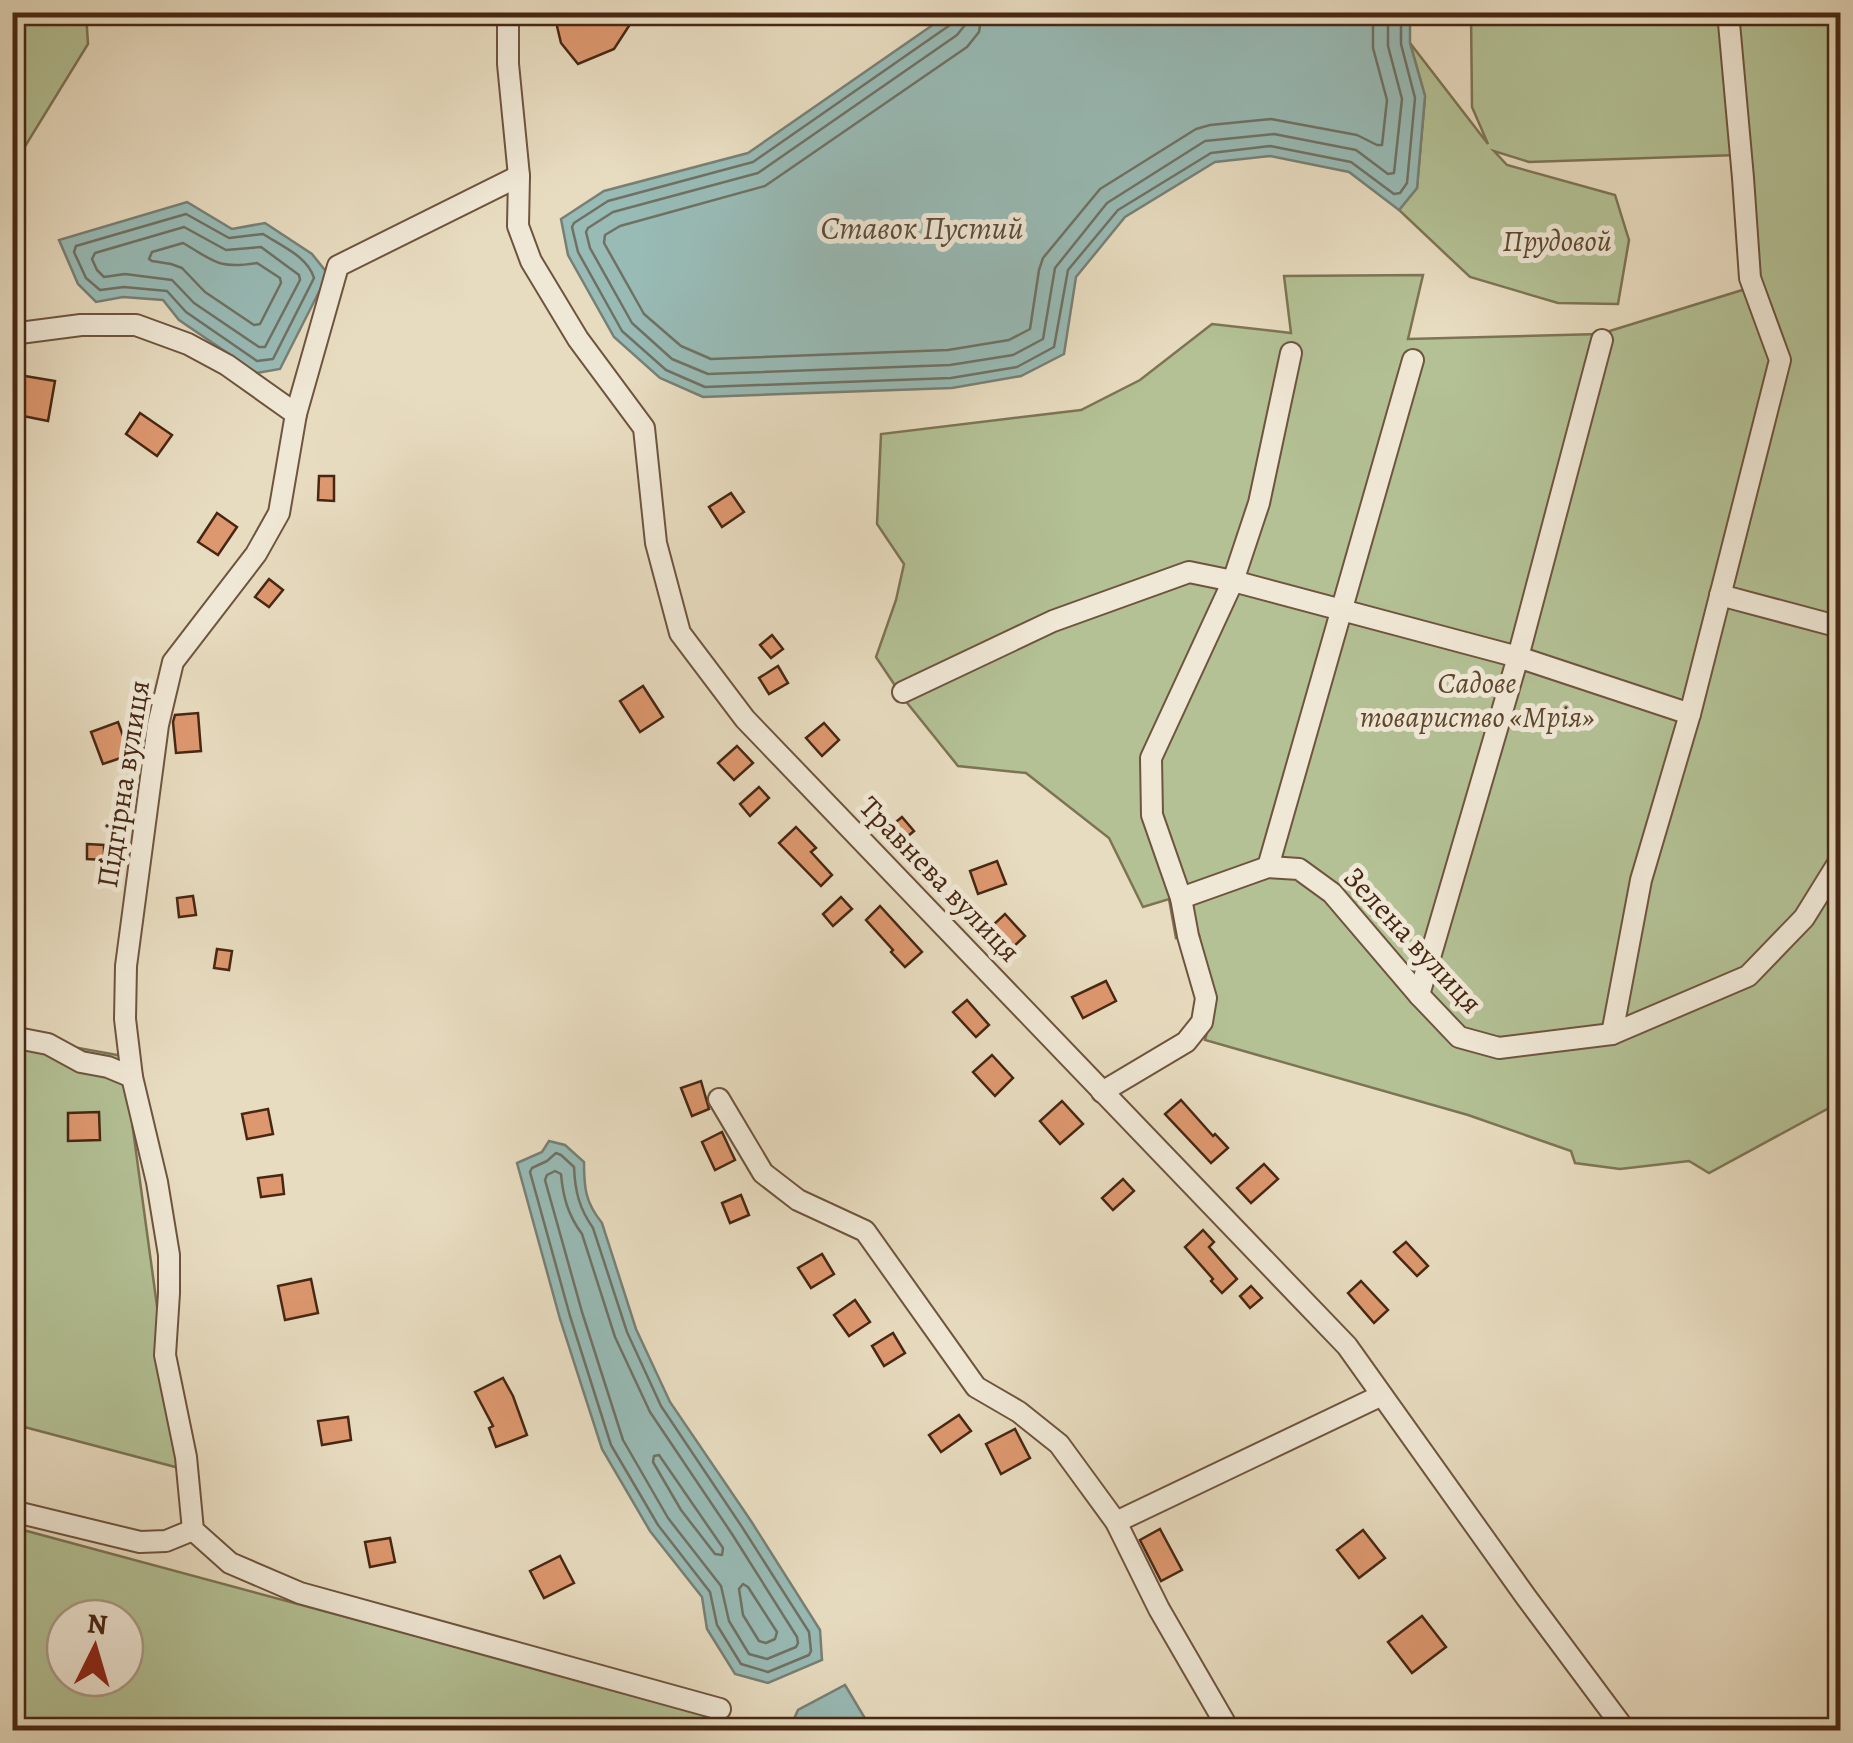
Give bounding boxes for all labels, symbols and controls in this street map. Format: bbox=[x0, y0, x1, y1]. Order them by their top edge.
water label: Ставок Пустий bbox=[821, 206, 1024, 250]
park label: Прудовой bbox=[1502, 221, 1612, 261]
park label: Садове товариство «Мрія» bbox=[1360, 663, 1594, 737]
street label: Підгірна вулиця bbox=[87, 677, 159, 891]
street label: Травнева вулиця bbox=[851, 787, 1029, 971]
street label: Зелена вулиця bbox=[1335, 858, 1491, 1022]
north arrow bbox=[45, 1598, 145, 1698]
text: N bbox=[85, 1604, 109, 1644]

